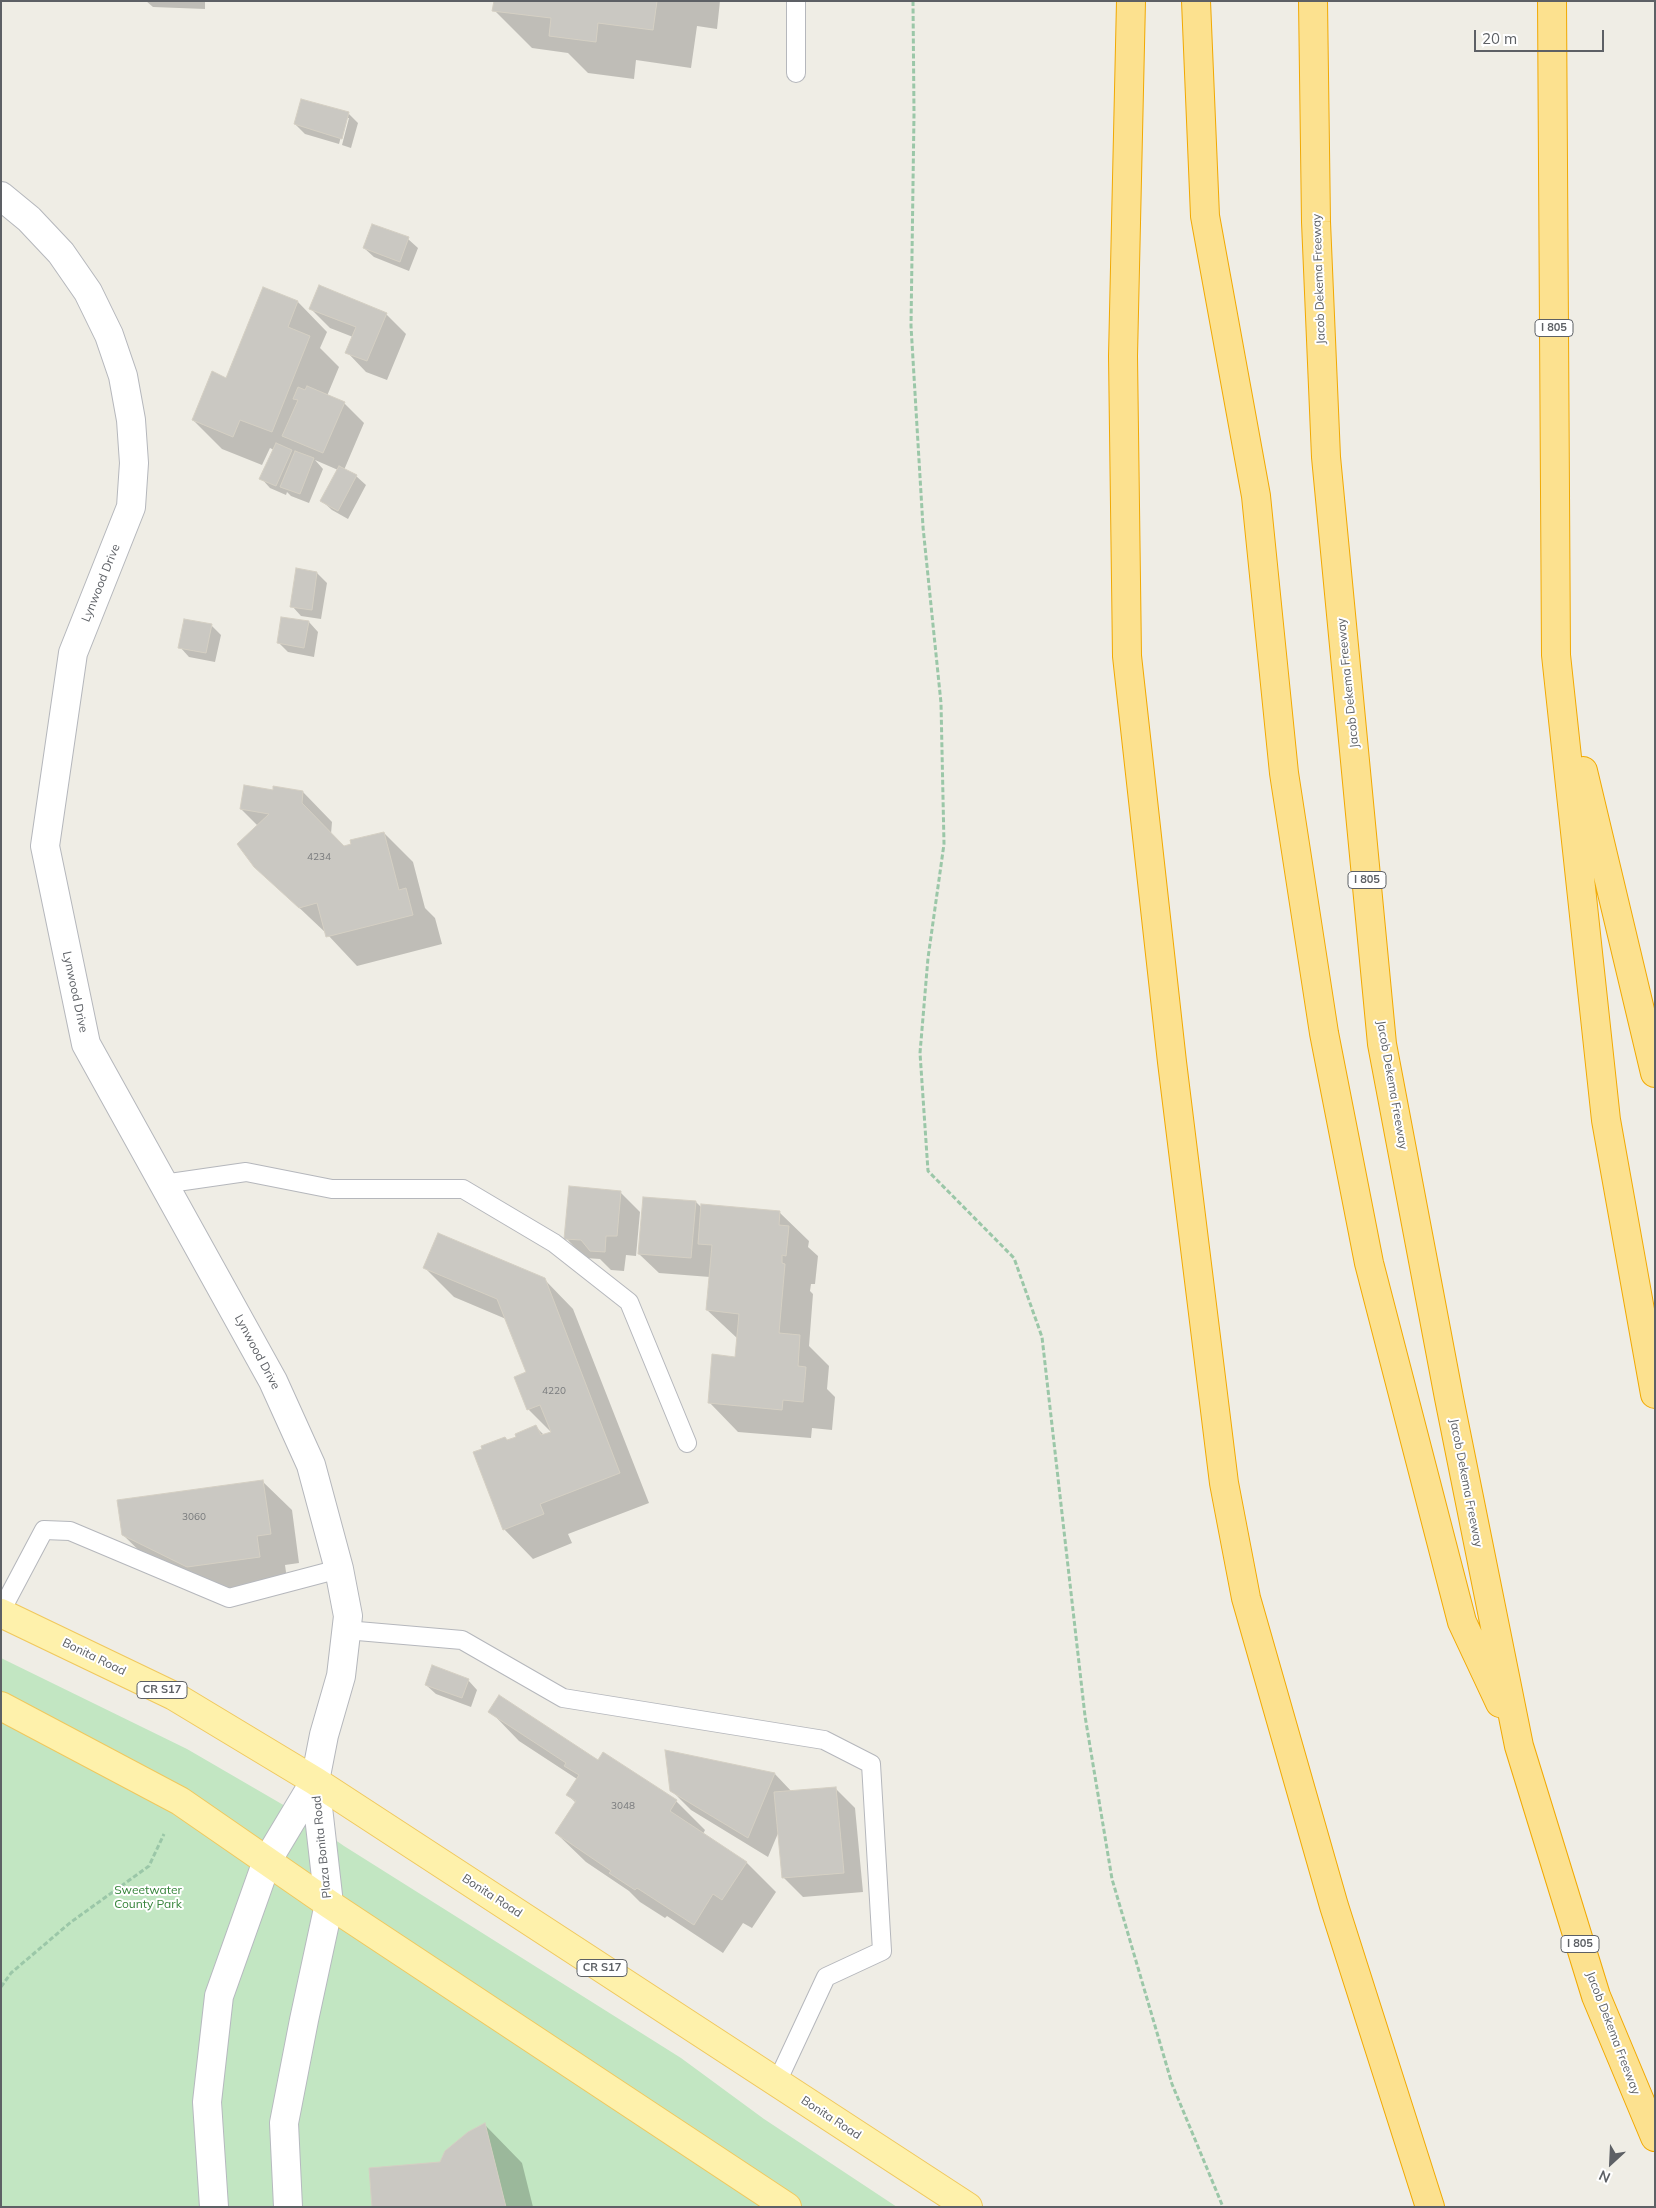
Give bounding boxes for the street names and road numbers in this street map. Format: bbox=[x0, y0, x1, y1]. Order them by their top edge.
street label: Jacob Dekema Freeway bbox=[1310, 213, 1328, 345]
road number: I 805 bbox=[1535, 319, 1573, 336]
street label: Lynwood Drive bbox=[79, 542, 123, 624]
street label: Jacob Dekema Freeway bbox=[1334, 617, 1362, 749]
road number: I 805 bbox=[1348, 872, 1386, 888]
street label: Lynwood Drive bbox=[59, 950, 91, 1034]
street label: Jacob Dekema Freeway bbox=[1374, 1019, 1410, 1151]
street label: Lynwood Drive bbox=[231, 1312, 283, 1392]
street label: Jacob Dekema Freeway bbox=[1446, 1417, 1486, 1549]
street label: Bonita Road bbox=[60, 1635, 128, 1679]
road number: CR S17 bbox=[137, 1682, 187, 1698]
street label: Plaza Bonita Road bbox=[309, 1795, 335, 1899]
street label: Bonita Road bbox=[459, 1871, 525, 1921]
road number: I 805 bbox=[1561, 1936, 1599, 1952]
road number: CR S17 bbox=[577, 1960, 627, 1976]
street label: Jacob Dekema Freeway bbox=[1583, 1969, 1643, 2097]
street label: Bonita Road bbox=[798, 2093, 864, 2143]

